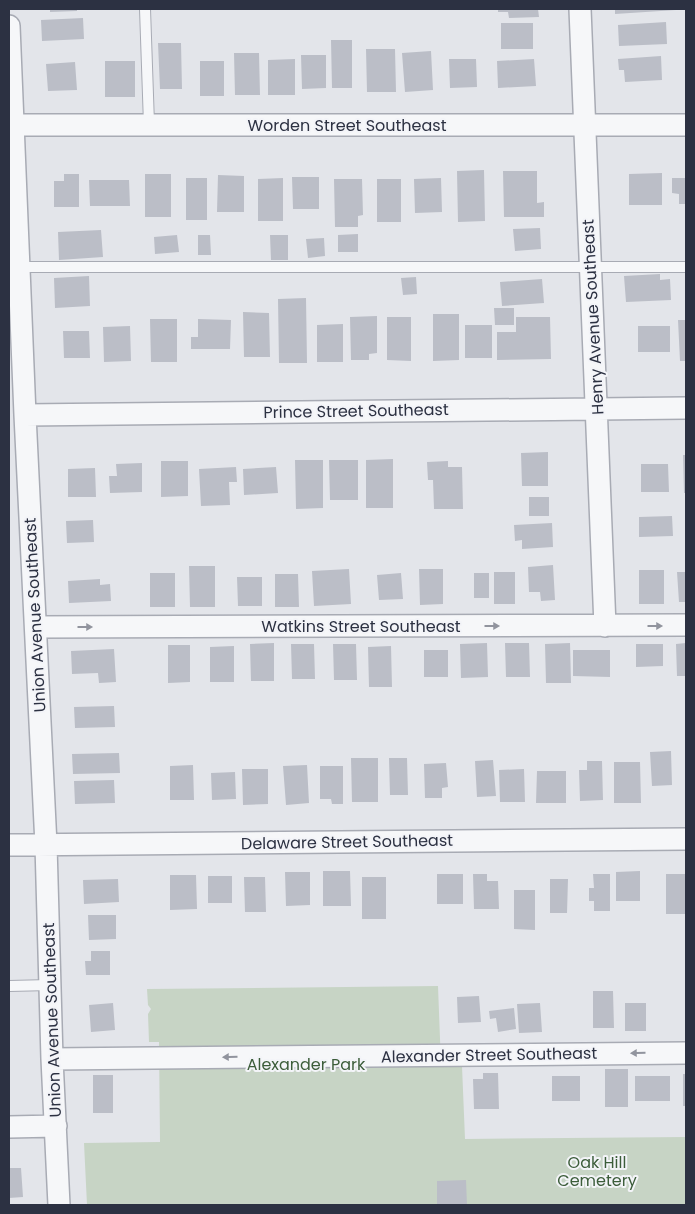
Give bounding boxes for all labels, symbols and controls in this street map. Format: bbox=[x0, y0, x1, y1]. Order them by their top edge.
street label: Worden Street Southeast bbox=[247, 114, 447, 137]
street label: Henry Avenue Southeast bbox=[576, 219, 610, 415]
street label: Prince Street Southeast bbox=[263, 398, 449, 424]
street label: Union Avenue Southeast bbox=[18, 517, 52, 713]
street label: Watkins Street Southeast bbox=[261, 615, 461, 638]
one-way arrow bbox=[485, 622, 501, 630]
one-way arrow bbox=[647, 622, 663, 630]
one-way arrow bbox=[77, 623, 93, 631]
street label: Delaware Street Southeast bbox=[241, 829, 453, 855]
street label: Union Avenue Southeast bbox=[37, 922, 67, 1118]
street label: Alexander Street Southeast bbox=[381, 1042, 598, 1068]
one-way arrow bbox=[629, 1049, 645, 1057]
one-way arrow bbox=[222, 1053, 238, 1061]
park label: Alexander Park bbox=[247, 1053, 366, 1076]
park label: Oak Hill Cemetery bbox=[557, 1151, 637, 1192]

